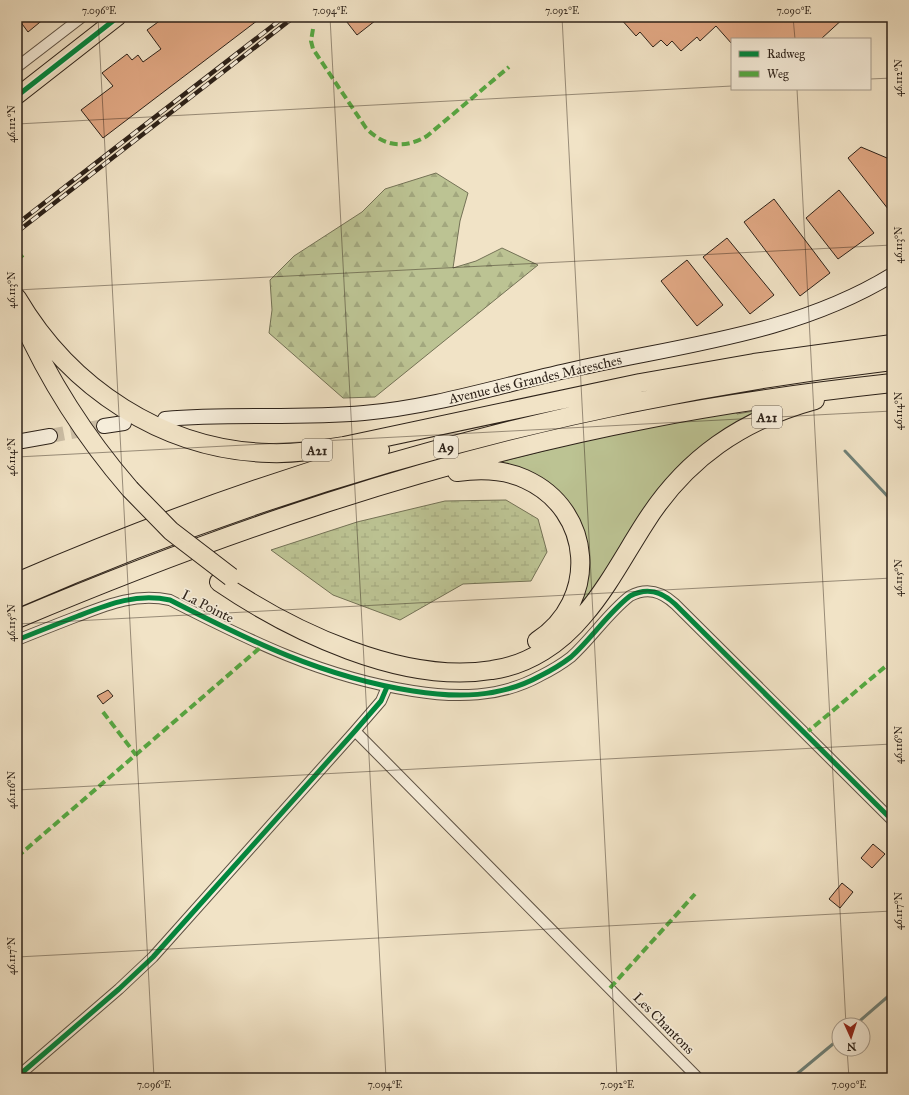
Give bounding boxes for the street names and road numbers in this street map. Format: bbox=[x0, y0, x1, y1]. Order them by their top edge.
street label: Avenue des Grandes Maresches bbox=[446, 351, 623, 408]
road number: A21 bbox=[752, 406, 782, 428]
road number: A9 bbox=[434, 436, 458, 458]
road number: A21 bbox=[302, 439, 332, 461]
street label: La Pointe bbox=[179, 586, 237, 627]
street label: Les Chantons bbox=[629, 989, 698, 1058]

